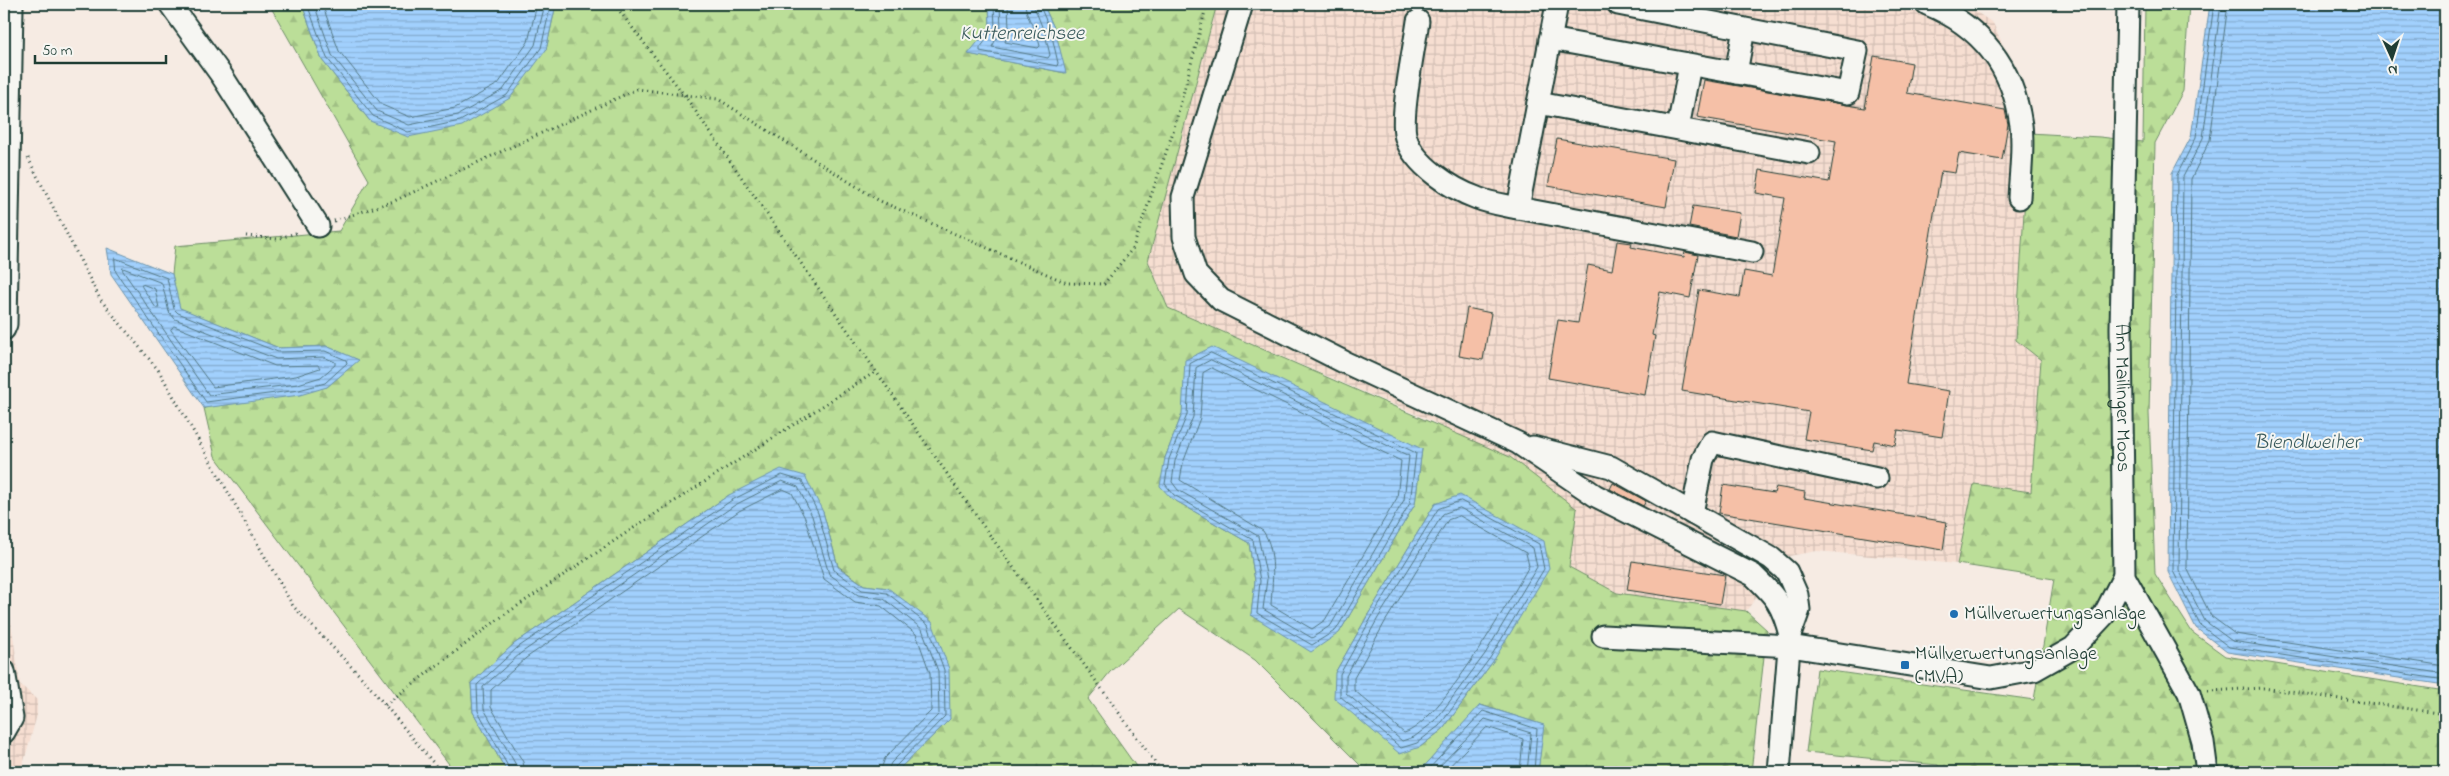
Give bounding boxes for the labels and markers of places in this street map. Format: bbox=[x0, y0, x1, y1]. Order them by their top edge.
place label: Müllverwertungsanlage bbox=[1964, 600, 2146, 630]
marker: Müllverwertungsanlage bbox=[1948, 608, 1960, 620]
place label: Müllverwertungsanlage (MVA) bbox=[1915, 640, 2097, 692]
marker: Müllverwertungsanlage (MVA) bbox=[1899, 659, 1911, 671]

